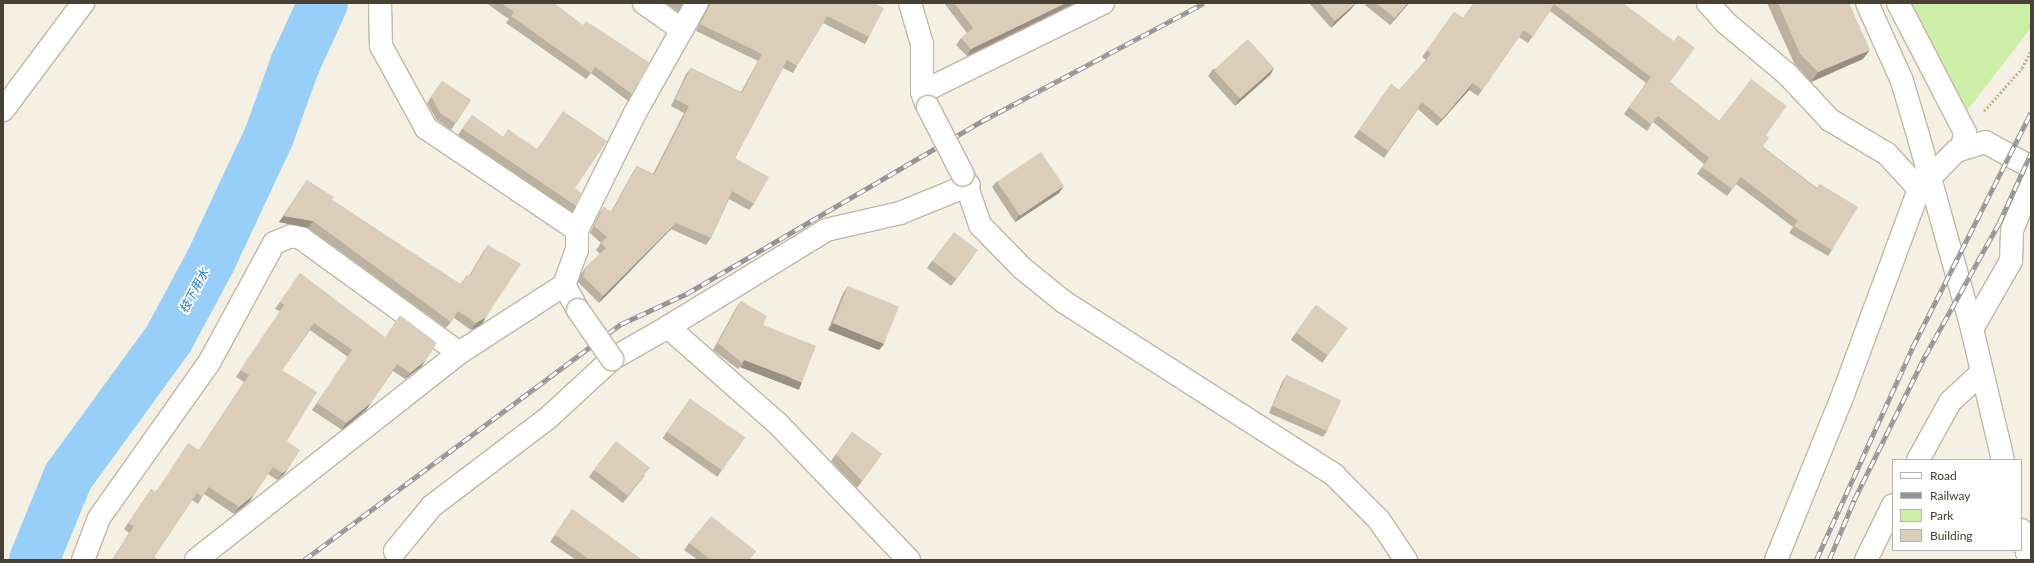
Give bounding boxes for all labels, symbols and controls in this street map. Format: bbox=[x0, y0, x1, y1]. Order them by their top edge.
water label: 枝下用水 bbox=[176, 266, 212, 316]
legend bbox=[1892, 459, 2022, 551]
text: Road bbox=[1930, 468, 1957, 483]
text: Railway bbox=[1930, 488, 1970, 503]
text: Park bbox=[1930, 508, 1953, 523]
text: Building bbox=[1930, 528, 1973, 543]

